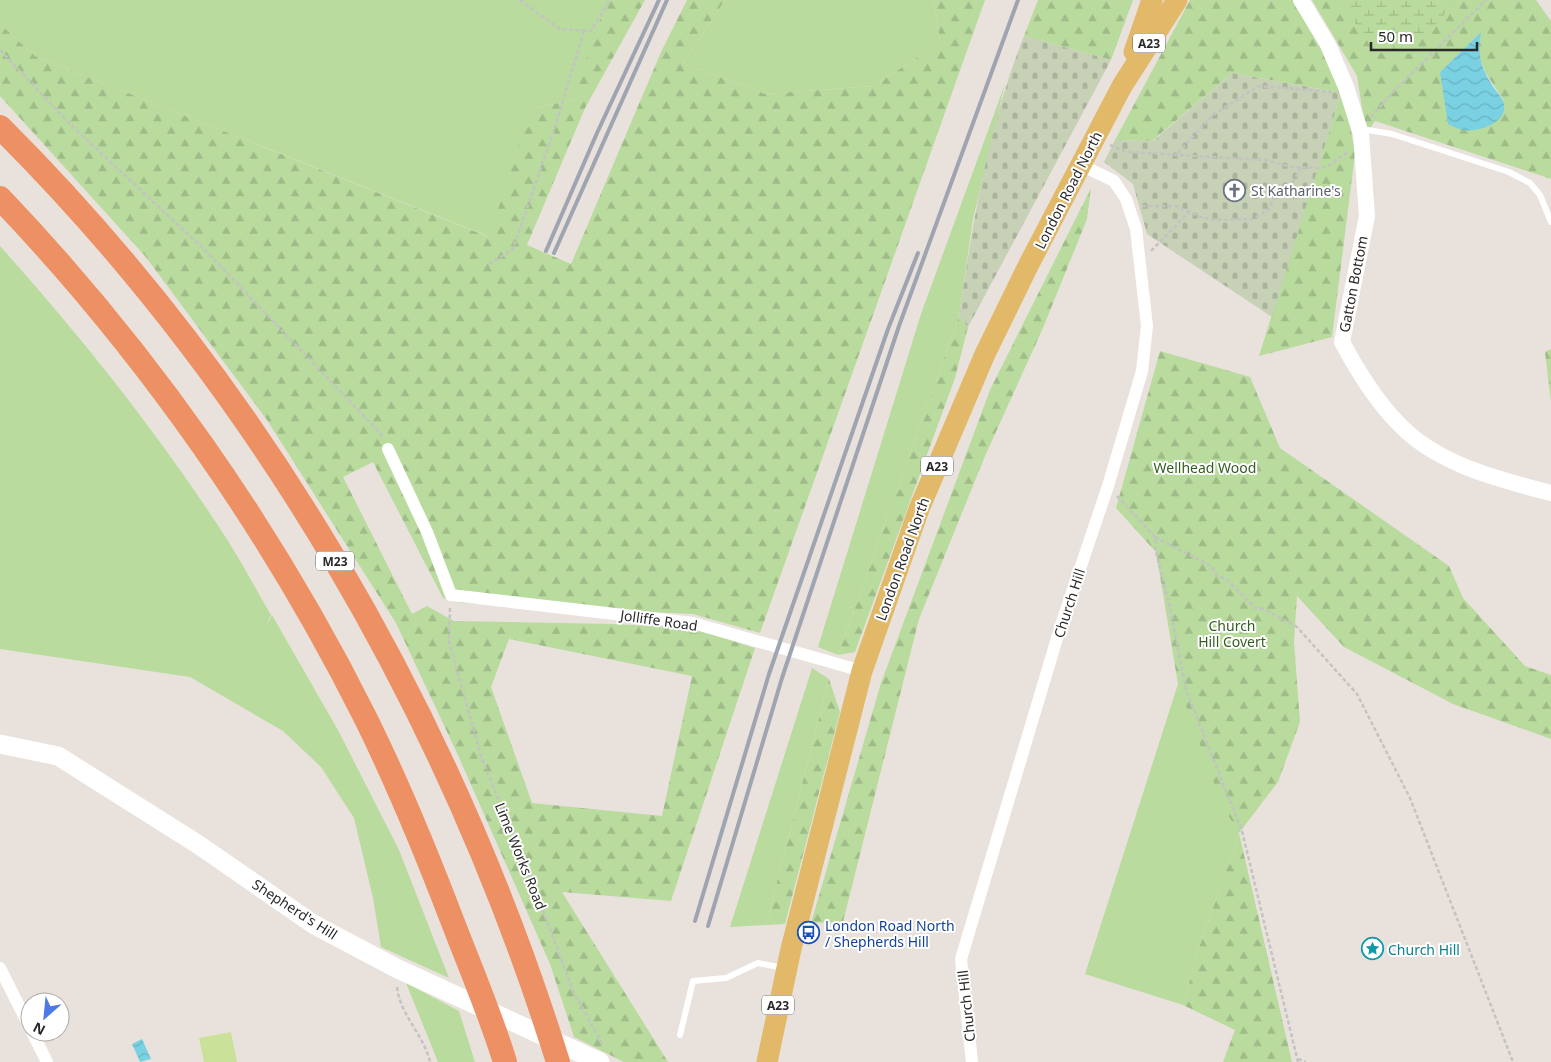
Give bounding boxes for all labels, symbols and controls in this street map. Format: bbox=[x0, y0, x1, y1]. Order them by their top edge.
scale bar bbox=[1371, 20, 1477, 52]
text: 50 m bbox=[1378, 26, 1413, 46]
road number: A23 bbox=[1133, 34, 1165, 52]
street label: London Road North bbox=[1030, 128, 1106, 252]
church icon: St Katharine's bbox=[1223, 178, 1247, 202]
place label: St Katharine's bbox=[1251, 181, 1341, 200]
street label: Gatton Bottom bbox=[1334, 234, 1372, 334]
road number: A23 bbox=[921, 456, 953, 476]
park label: Wellhead Wood bbox=[1154, 458, 1256, 477]
street label: London Road North bbox=[871, 495, 933, 623]
road number: M23 bbox=[316, 552, 354, 570]
street label: Church Hill bbox=[1049, 566, 1089, 640]
street label: Jolliffe Road bbox=[617, 605, 699, 635]
park label: Church Hill Covert bbox=[1198, 616, 1266, 651]
street label: Lime Works Road bbox=[491, 800, 551, 912]
street label: Shepherd's Hill bbox=[249, 874, 341, 944]
place label: London Road North / Shepherds Hill bbox=[825, 916, 955, 951]
bus stop icon: London Road North / Shepherds Hill bbox=[797, 921, 821, 945]
place icon: Church Hill bbox=[1360, 937, 1384, 961]
place label: Church Hill bbox=[1388, 940, 1460, 959]
street label: Church Hill bbox=[953, 969, 979, 1043]
north arrow bbox=[20, 992, 70, 1042]
road number: A23 bbox=[762, 996, 794, 1014]
text: N bbox=[29, 1018, 48, 1040]

